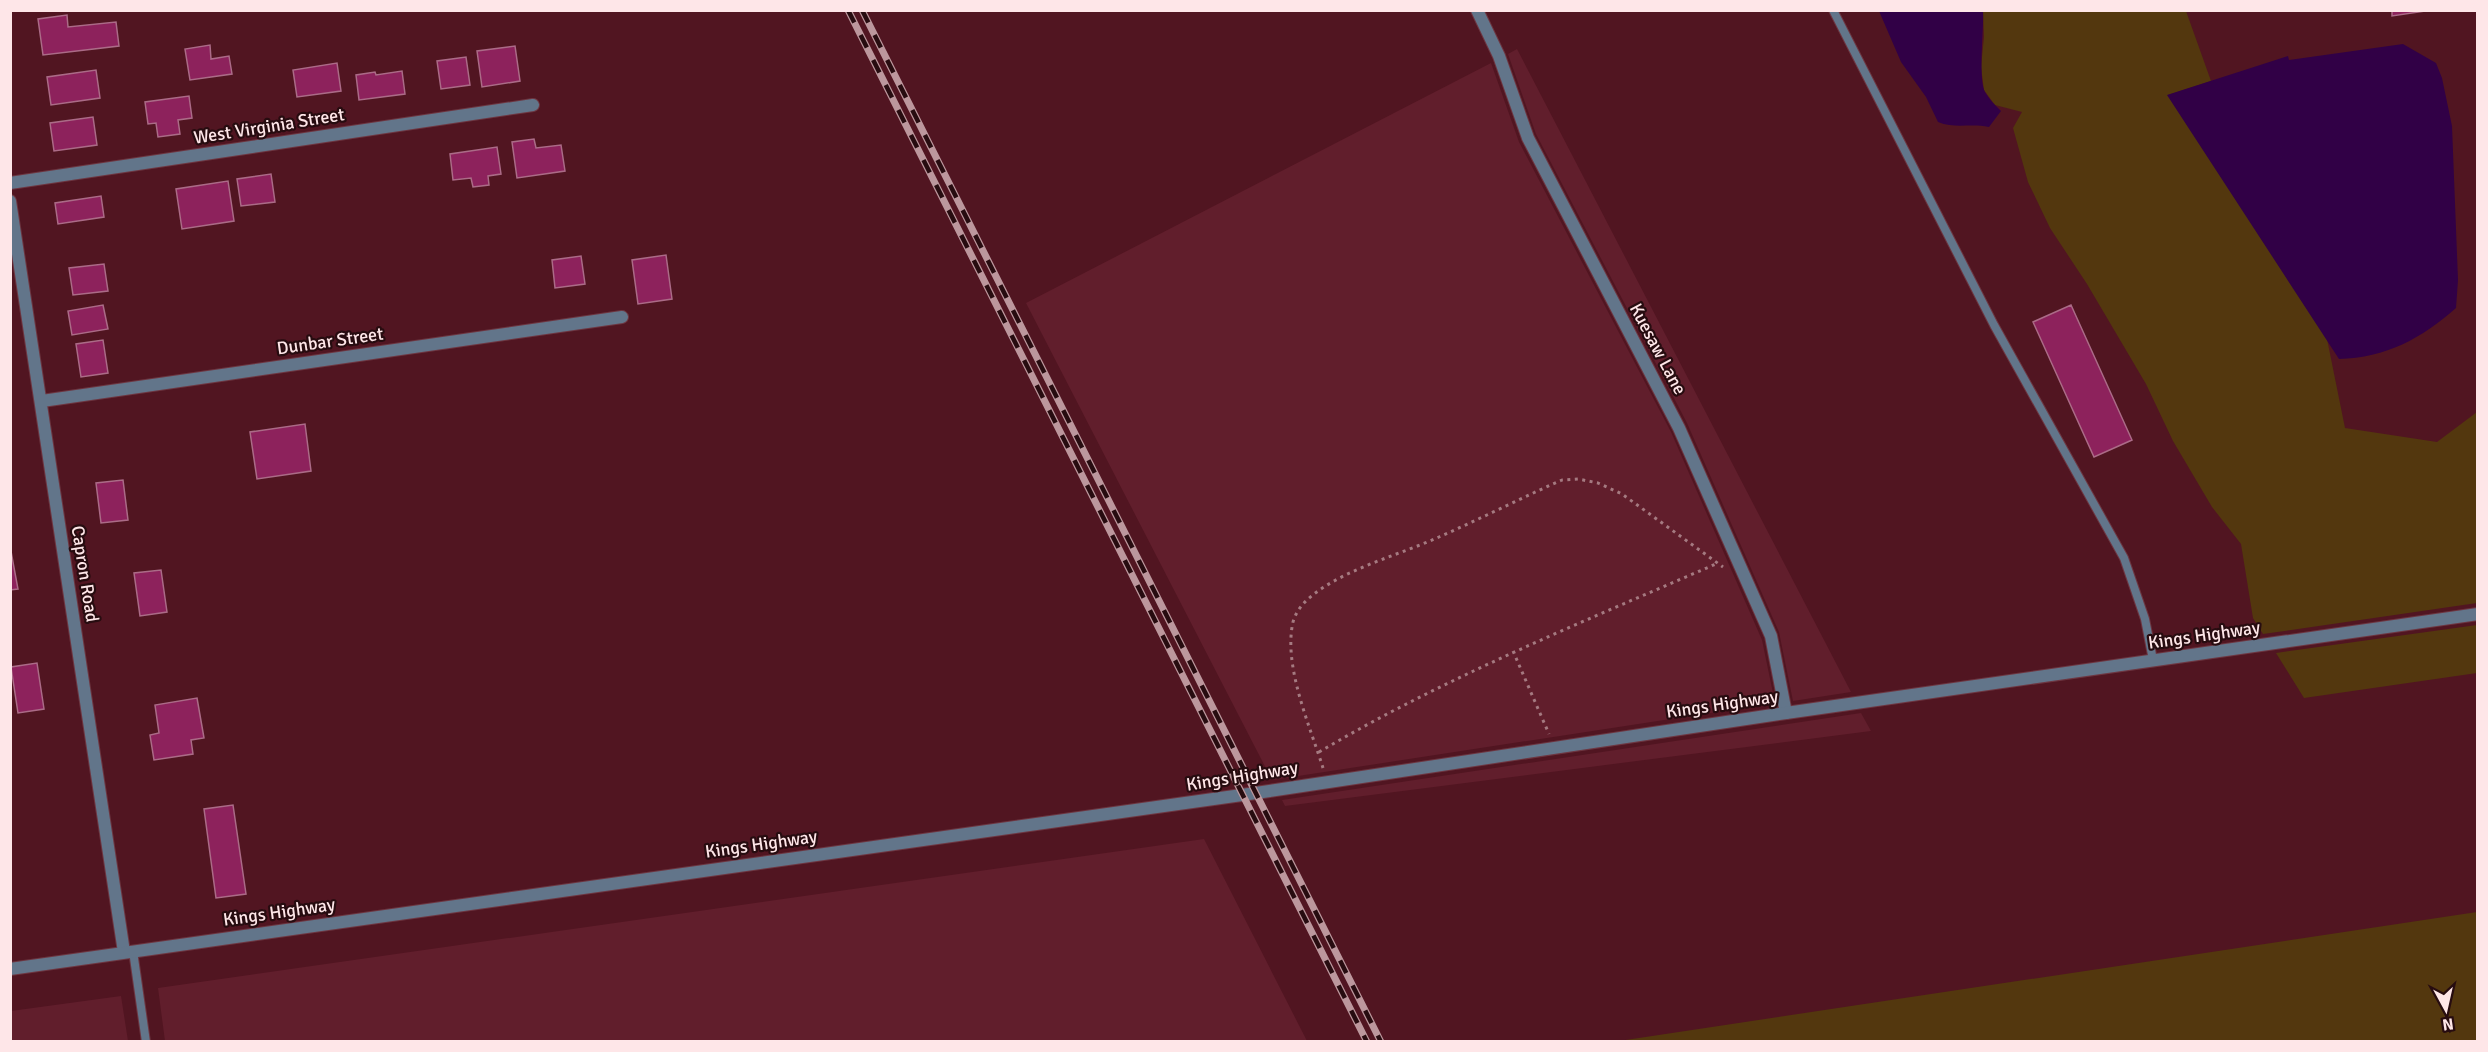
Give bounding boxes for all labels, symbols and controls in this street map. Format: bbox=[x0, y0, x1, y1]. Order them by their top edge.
street label: West Virginia Street bbox=[192, 103, 346, 149]
street label: Kuesaw Lane bbox=[1625, 300, 1691, 398]
street label: Dunbar Street bbox=[275, 323, 385, 359]
street label: Capron Road bbox=[67, 524, 103, 624]
street label: Kings Highway bbox=[2147, 616, 2262, 654]
street label: Kings Highway bbox=[1665, 685, 1780, 723]
street label: Kings Highway bbox=[1184, 756, 1300, 796]
street label: Kings Highway bbox=[704, 825, 819, 863]
street label: Kings Highway bbox=[222, 893, 337, 931]
north arrow bbox=[2416, 980, 2476, 1040]
text: N bbox=[2441, 1013, 2455, 1035]

